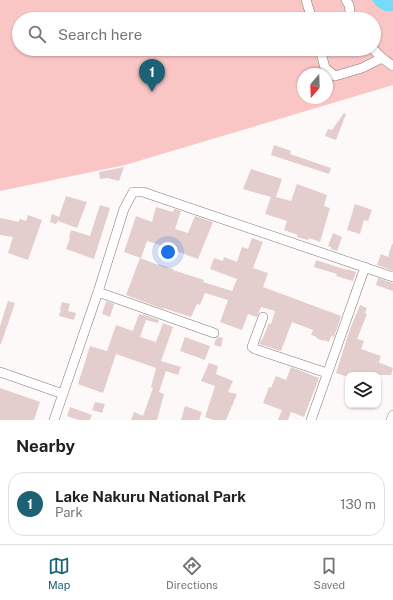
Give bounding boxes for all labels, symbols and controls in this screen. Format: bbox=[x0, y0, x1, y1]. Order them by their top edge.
search box bbox=[12, 12, 381, 56]
icon: search bbox=[26, 23, 48, 45]
text: Search here bbox=[58, 26, 142, 43]
pin: 1 bbox=[139, 59, 165, 92]
north arrow bbox=[297, 68, 333, 104]
your location bbox=[158, 242, 178, 262]
map controls bbox=[345, 372, 381, 408]
button: layers bbox=[345, 372, 381, 408]
text: Nearby bbox=[16, 436, 75, 456]
text: Lake Nakuru National Park bbox=[55, 488, 246, 505]
text: 1 bbox=[27, 497, 33, 512]
text: 130 m bbox=[340, 497, 376, 512]
text: Park bbox=[55, 505, 83, 520]
tab: Map bbox=[48, 555, 70, 591]
tab: Directions bbox=[166, 555, 218, 591]
tab: Saved bbox=[314, 555, 345, 591]

